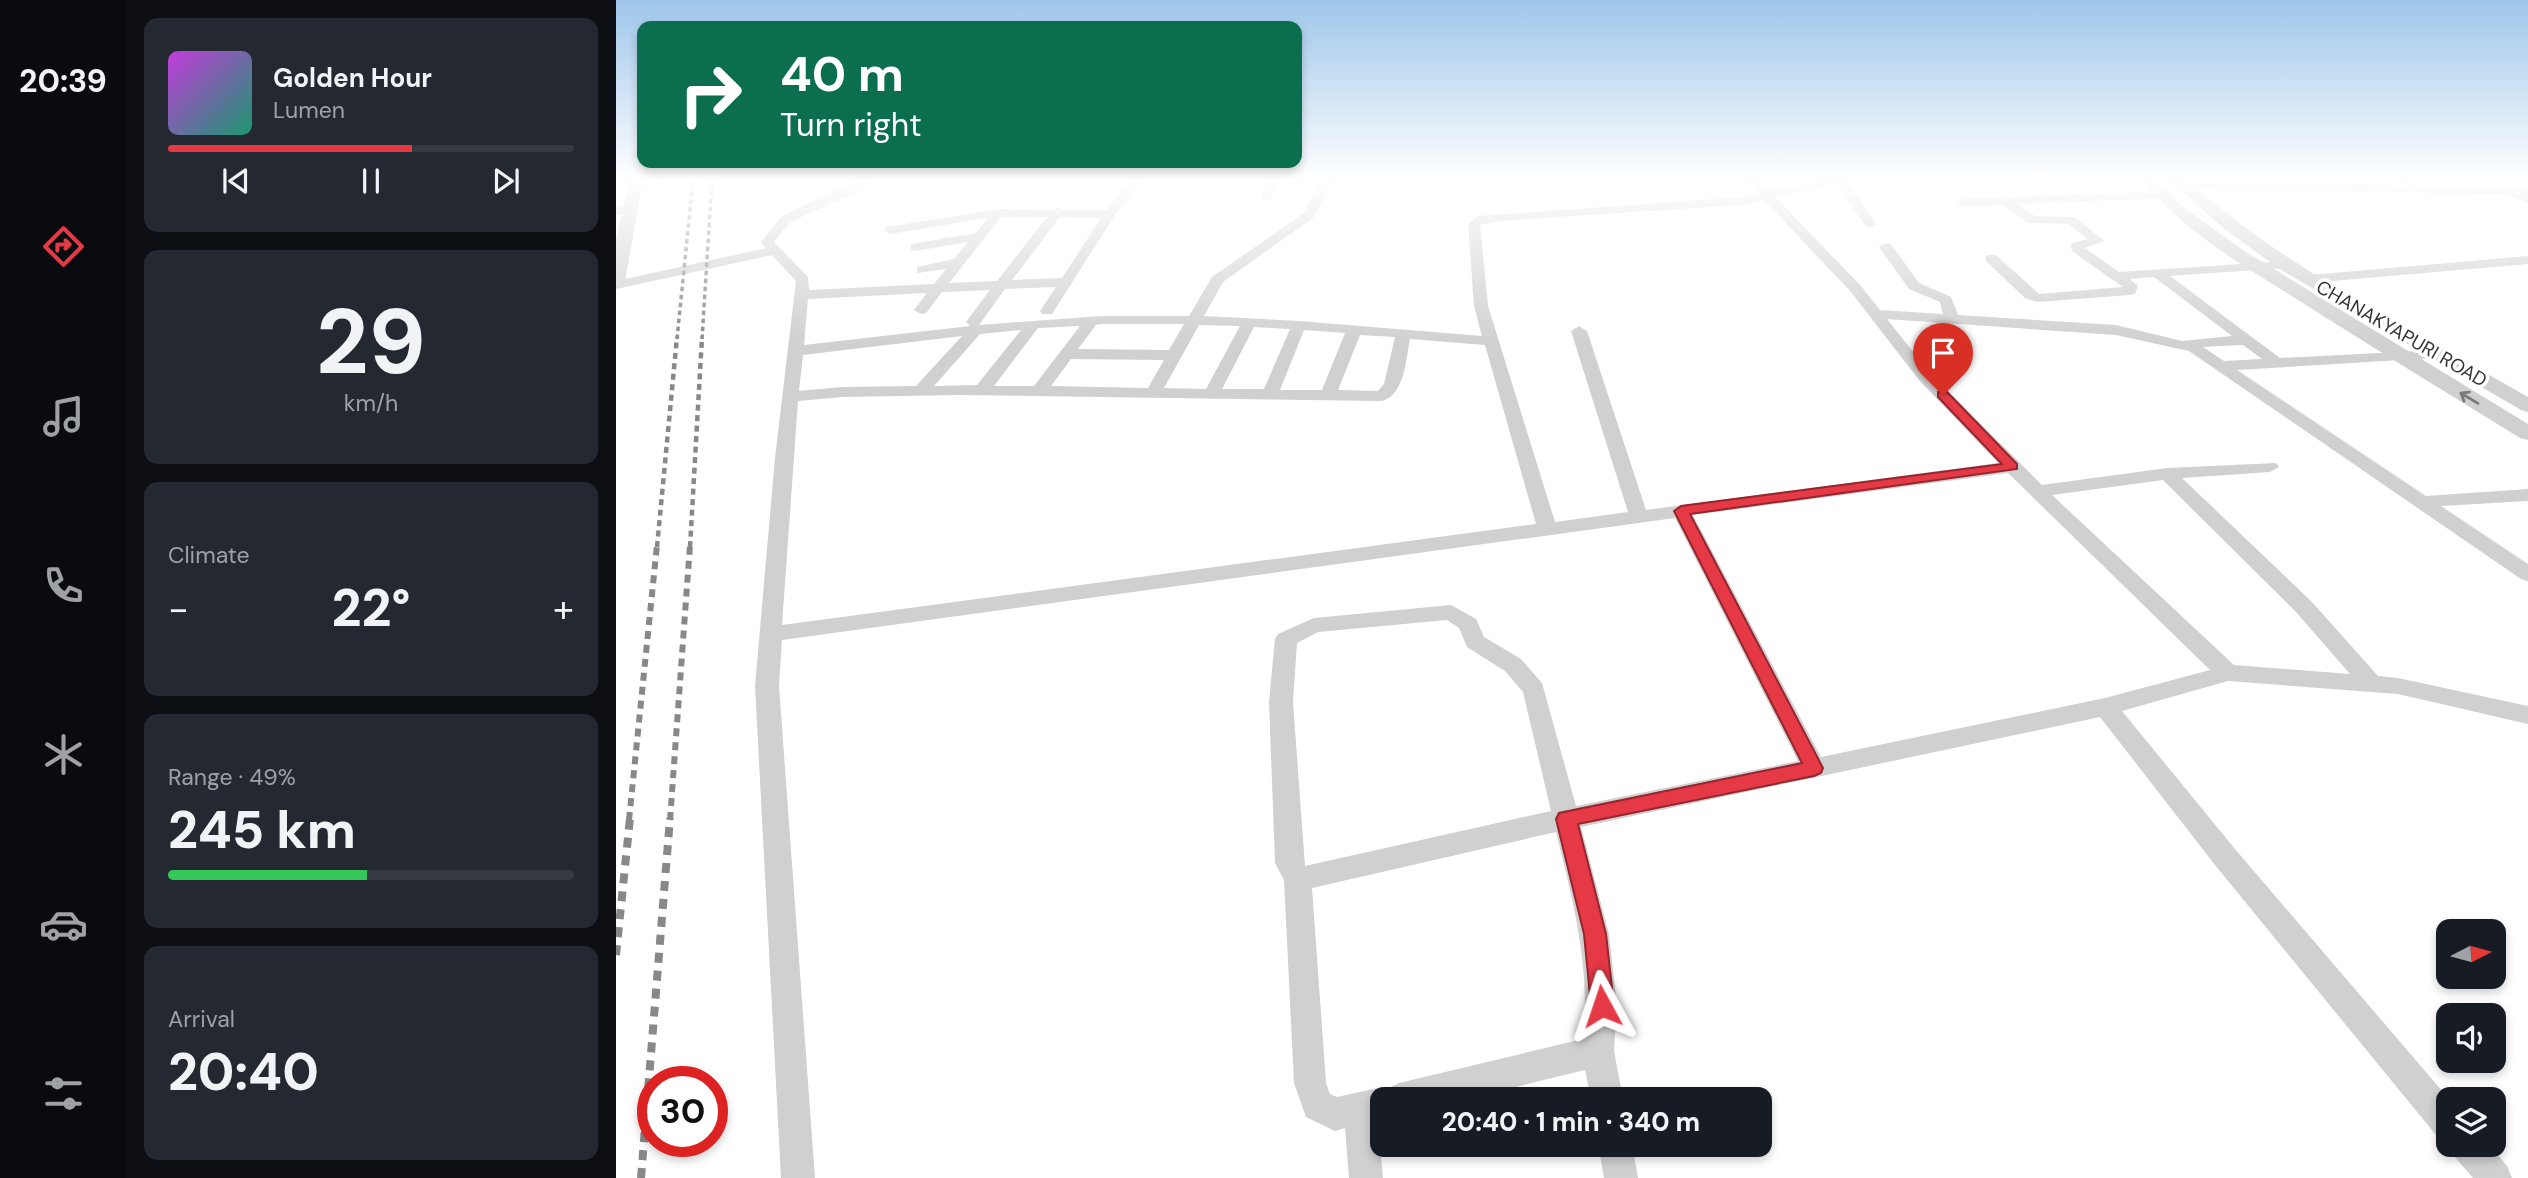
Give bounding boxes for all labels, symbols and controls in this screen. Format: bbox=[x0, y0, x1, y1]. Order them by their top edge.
text: 40 m bbox=[780, 42, 904, 106]
icon: right bbox=[665, 49, 756, 140]
text: 20:39 bbox=[19, 60, 107, 102]
text: Golden Hour bbox=[273, 61, 432, 95]
text: Lumen bbox=[273, 95, 345, 125]
text: Turn right bbox=[780, 104, 922, 146]
icon: previous bbox=[217, 162, 255, 200]
icon: pause bbox=[352, 162, 390, 200]
icon: next bbox=[487, 162, 525, 200]
icon: directions bbox=[39, 222, 88, 271]
street label: CHANAKYAPURI ROAD bbox=[2312, 274, 2492, 393]
text: 29 bbox=[316, 283, 426, 401]
pin bbox=[1913, 323, 1973, 395]
icon: arrive bbox=[1924, 334, 1962, 372]
text: km/h bbox=[344, 388, 398, 418]
one-way arrow bbox=[2460, 391, 2480, 405]
icon: music bbox=[39, 392, 88, 441]
text: Climate bbox=[168, 540, 250, 570]
icon: phone bbox=[39, 561, 88, 610]
text: 22° bbox=[331, 574, 411, 642]
text: − bbox=[168, 584, 189, 634]
text: + bbox=[553, 584, 574, 634]
icon: climate bbox=[39, 730, 88, 779]
text: Range · 49% bbox=[168, 762, 296, 792]
text: 245 km bbox=[168, 796, 356, 864]
icon: car bbox=[39, 900, 88, 949]
north arrow bbox=[2436, 919, 2506, 989]
map controls bbox=[2436, 919, 2506, 1157]
position arrow bbox=[1565, 969, 1639, 1043]
button: sound bbox=[2436, 1003, 2506, 1073]
text: Arrival bbox=[168, 1004, 235, 1034]
text: 20:40 bbox=[168, 1038, 319, 1106]
speed limit sign: 30 bbox=[637, 1066, 728, 1157]
icon: filters bbox=[39, 1069, 88, 1118]
button: layers bbox=[2436, 1087, 2506, 1157]
text: 20:40 · 1 min · 340 m bbox=[1442, 1105, 1700, 1139]

